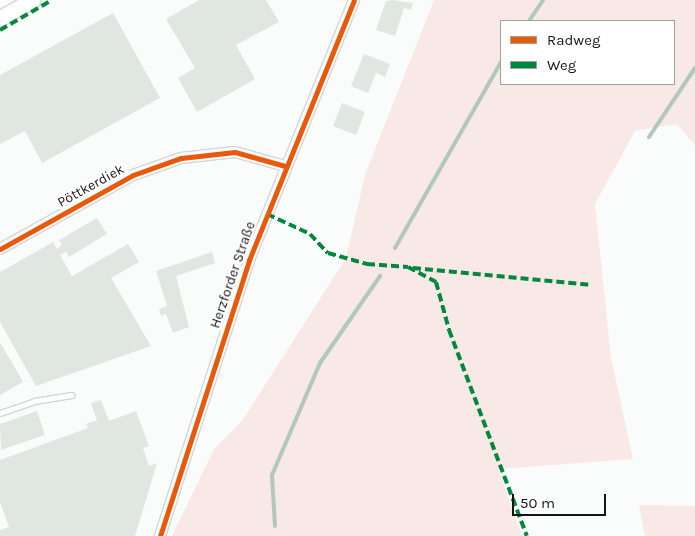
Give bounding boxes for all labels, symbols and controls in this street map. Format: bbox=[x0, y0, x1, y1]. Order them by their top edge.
legend bbox=[500, 20, 675, 85]
text: Radweg bbox=[547, 31, 600, 49]
text: Weg bbox=[547, 56, 576, 74]
street label: Pöttkerdiek bbox=[55, 161, 127, 211]
street label: Herzforder Straße bbox=[207, 219, 259, 331]
scale bar bbox=[515, 484, 609, 516]
text: 50 m bbox=[520, 494, 555, 512]

